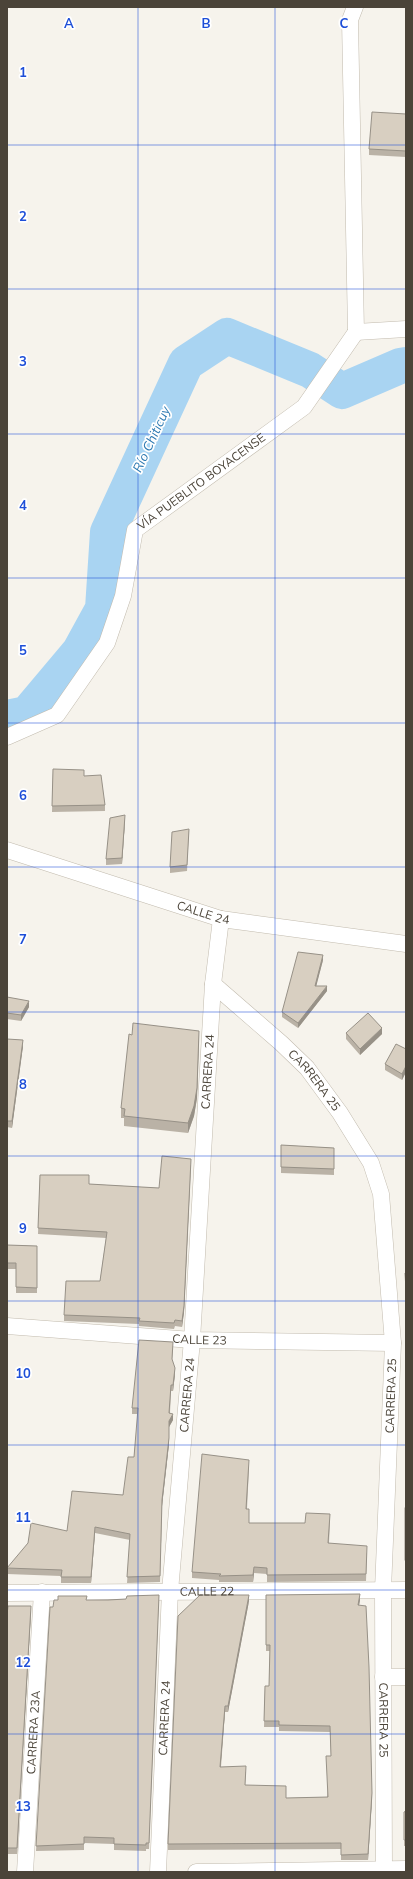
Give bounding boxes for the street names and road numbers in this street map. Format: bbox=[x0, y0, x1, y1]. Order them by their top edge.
street label: VÍA PUEBLITO BOYACENSE bbox=[134, 430, 268, 533]
street label: CALLE 24 bbox=[175, 897, 230, 927]
street label: CARRERA 24 bbox=[198, 1034, 217, 1110]
street label: CARRERA 25 bbox=[285, 1046, 344, 1114]
street label: CALLE 23 bbox=[172, 1331, 227, 1348]
street label: CARRERA 24 bbox=[176, 1357, 197, 1433]
street label: CARRERA 25 bbox=[382, 1358, 399, 1434]
street label: CALLE 22 bbox=[180, 1583, 234, 1599]
street label: CARRERA 24 bbox=[155, 1680, 173, 1756]
street label: CARRERA 25 bbox=[376, 1682, 392, 1758]
street label: CARRERA 23A bbox=[23, 1690, 43, 1775]

